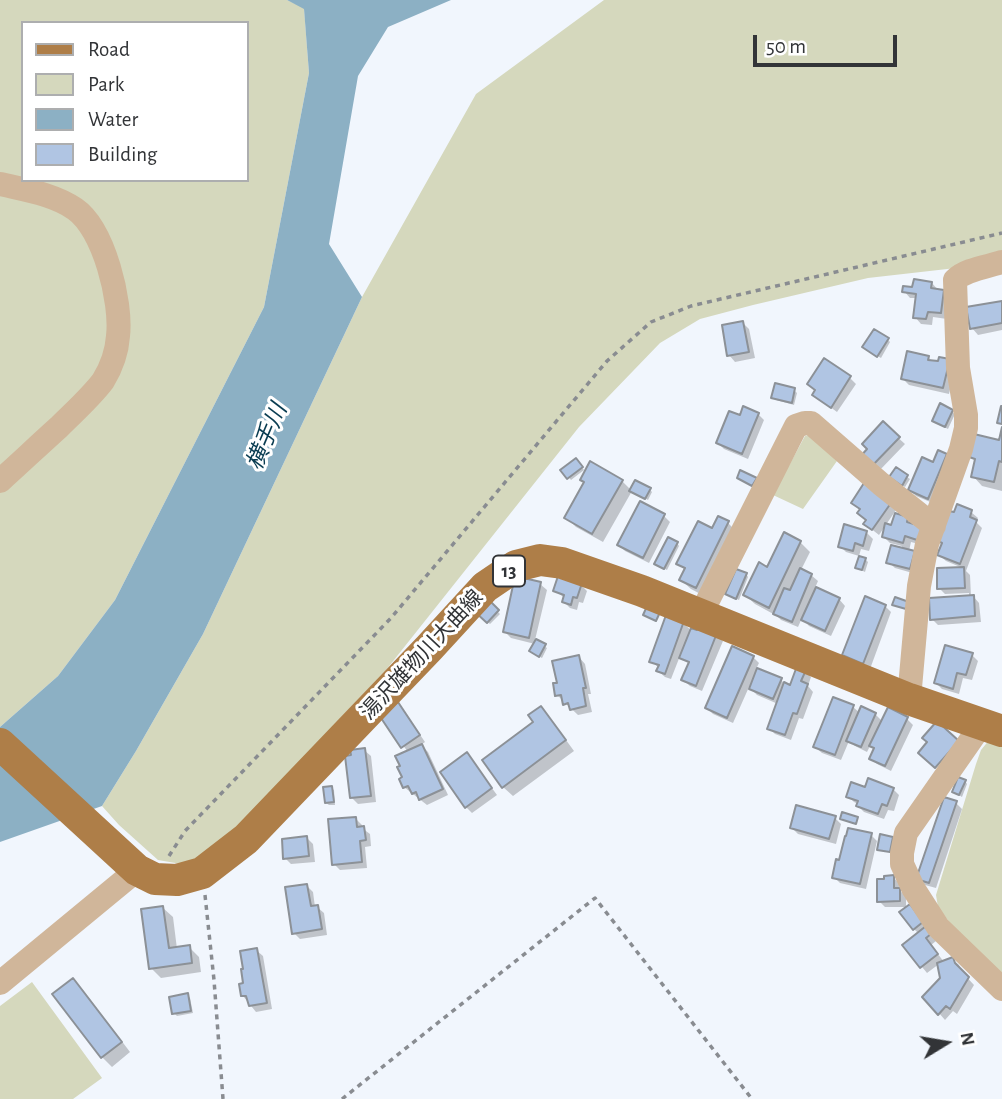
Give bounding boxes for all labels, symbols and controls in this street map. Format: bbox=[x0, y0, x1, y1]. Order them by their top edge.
legend bbox=[21, 21, 248, 182]
scale bar bbox=[757, 21, 900, 65]
text: 50 m bbox=[766, 36, 806, 57]
text: Road bbox=[88, 39, 130, 60]
text: Park bbox=[88, 74, 124, 95]
text: Water bbox=[88, 109, 138, 130]
text: Building bbox=[88, 144, 157, 165]
water label: 横手川 bbox=[241, 400, 293, 474]
road number: 13 bbox=[493, 556, 525, 586]
street label: 湯沢雄物川大曲線 bbox=[355, 585, 489, 725]
north arrow bbox=[911, 1008, 981, 1078]
text: N bbox=[957, 1031, 978, 1047]

